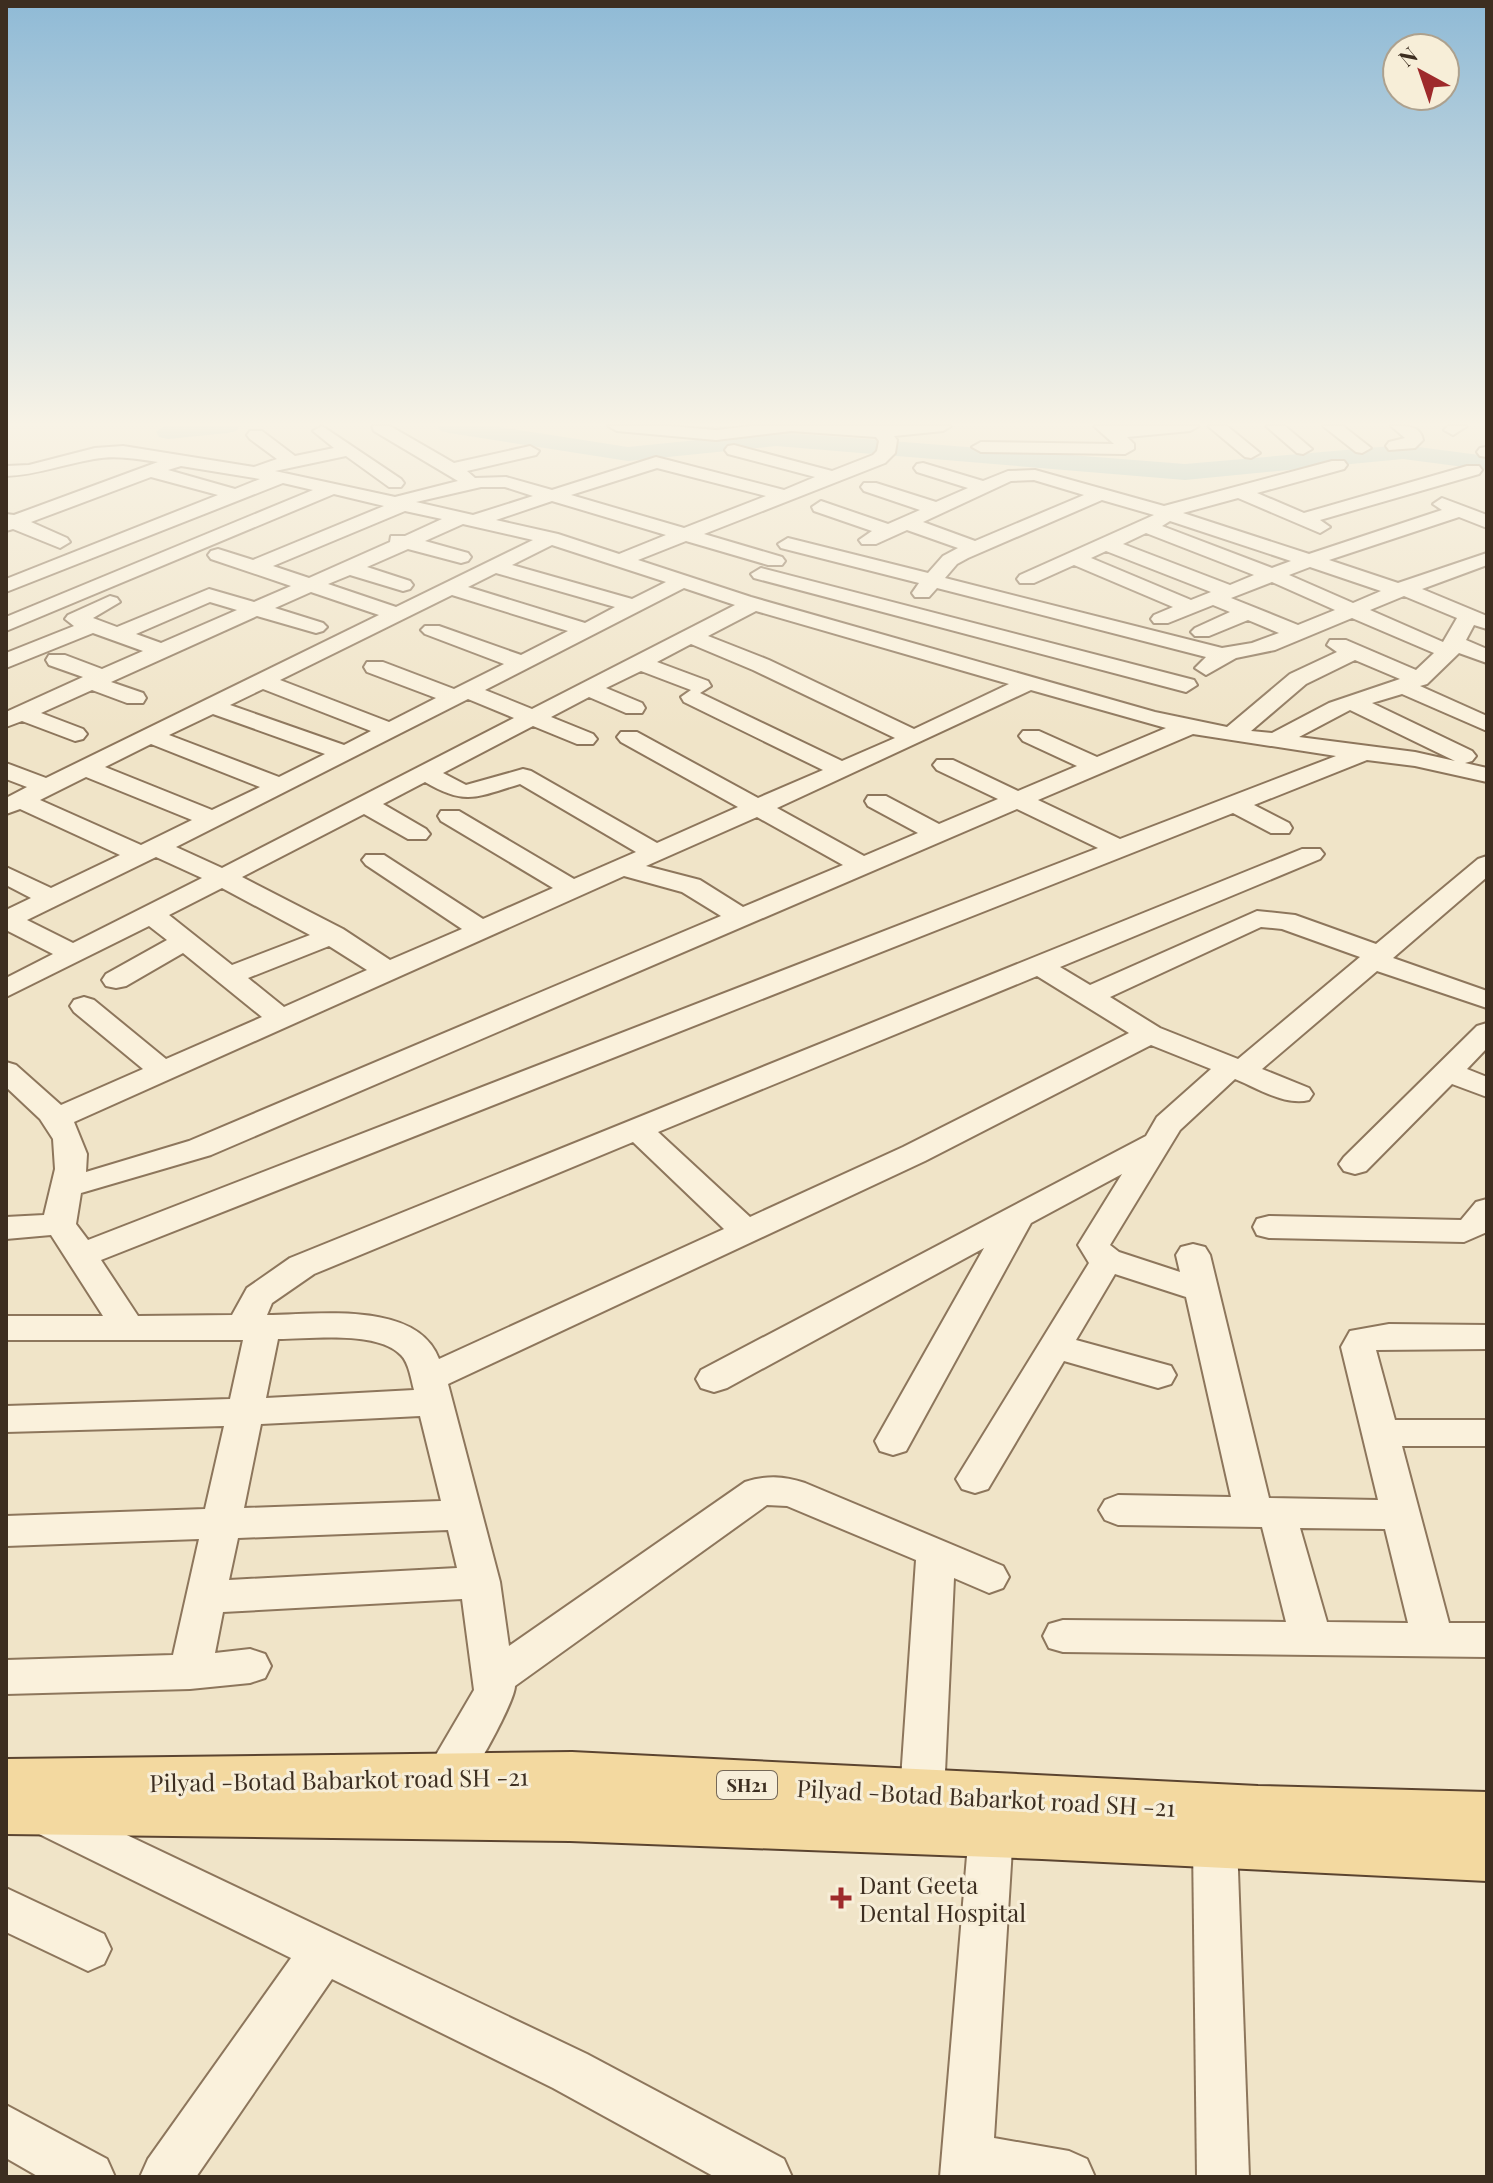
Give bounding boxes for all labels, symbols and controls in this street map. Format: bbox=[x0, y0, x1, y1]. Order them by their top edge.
north arrow bbox=[1381, 32, 1461, 112]
text: N bbox=[1392, 39, 1423, 73]
street label: Pilyad -Botad Babarkot road SH -21 bbox=[149, 1760, 529, 1798]
road number: SH21 bbox=[717, 1771, 777, 1799]
street label: Pilyad -Botad Babarkot road SH -21 bbox=[796, 1771, 1176, 1823]
place label: Dant Geeta Dental Hospital bbox=[859, 1868, 1026, 1928]
marker: Dant Geeta Dental Hospital bbox=[830, 1887, 852, 1909]

